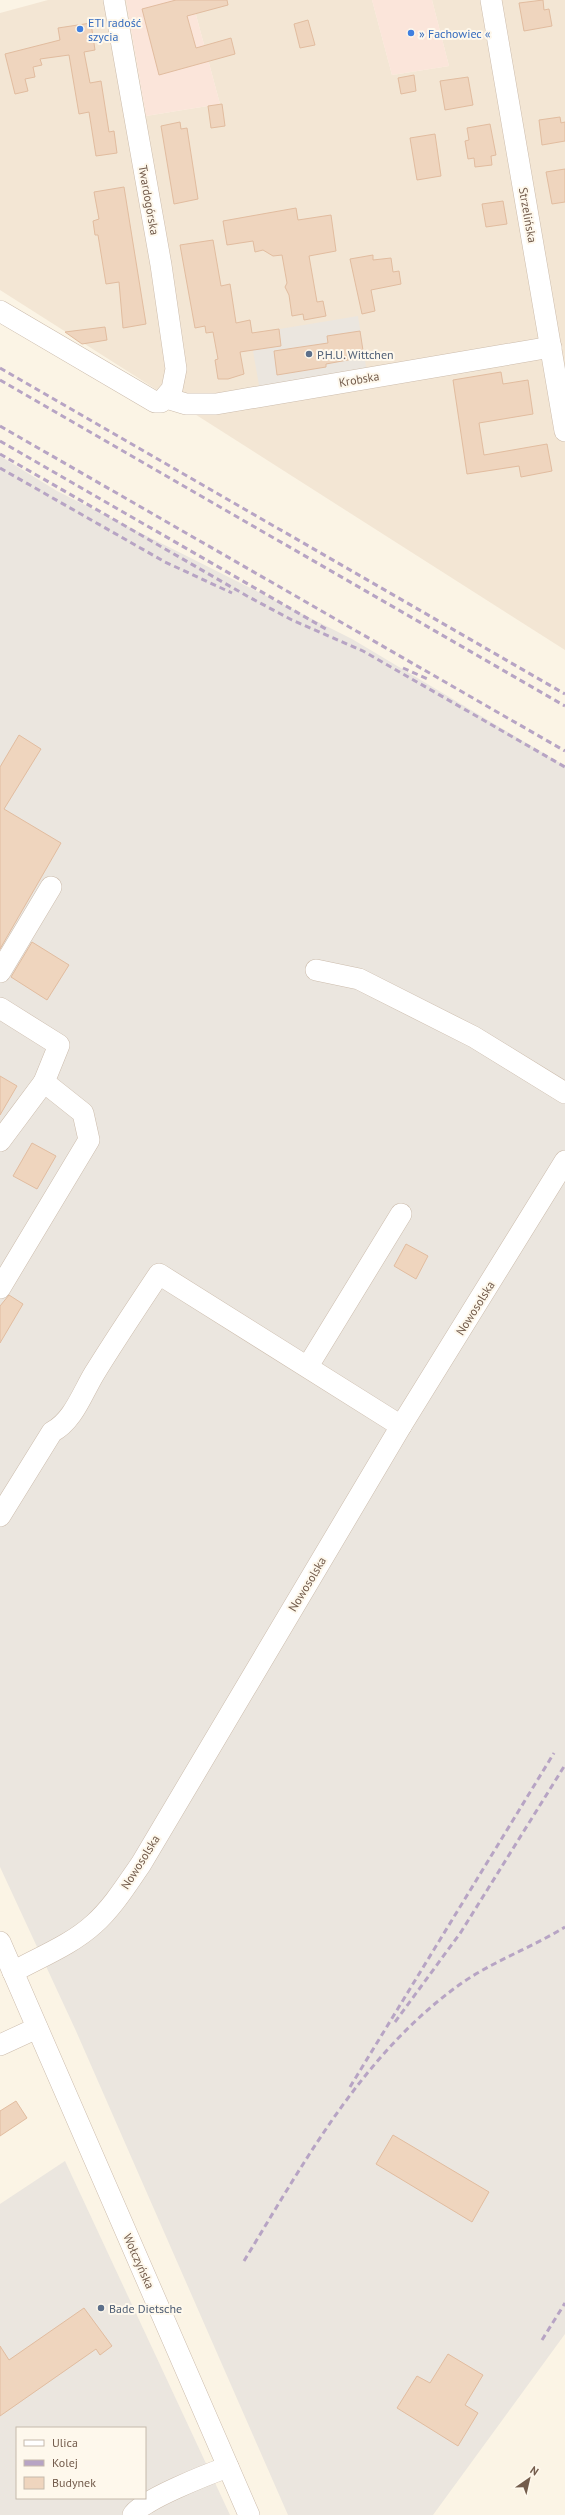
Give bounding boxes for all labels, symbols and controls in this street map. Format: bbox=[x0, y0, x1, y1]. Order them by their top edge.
place label: ETI radość szycia bbox=[88, 15, 142, 44]
marker: ETI radość szycia bbox=[75, 24, 85, 34]
place label: » Fachowiec « bbox=[419, 26, 491, 41]
marker: » Fachowiec « bbox=[406, 28, 416, 38]
street label: Twardogórska bbox=[135, 164, 163, 236]
street label: Strzelińska bbox=[516, 186, 540, 244]
place label: P.H.U. Wittchen bbox=[317, 347, 394, 362]
marker: P.H.U. Wittchen bbox=[304, 349, 314, 359]
street label: Krobska bbox=[338, 368, 380, 390]
street label: Nowosolska bbox=[452, 1278, 498, 1338]
street label: Nowosolska bbox=[285, 1554, 329, 1614]
street label: Nowosolska bbox=[117, 1832, 163, 1892]
street label: Wołczyńska bbox=[120, 2231, 158, 2291]
place label: Bade Dietsche bbox=[109, 2301, 182, 2316]
marker: Bade Dietsche bbox=[96, 2303, 106, 2313]
legend bbox=[16, 2427, 146, 2499]
text: Ulica bbox=[52, 2435, 78, 2450]
text: Kolej bbox=[52, 2455, 78, 2470]
north arrow bbox=[509, 2459, 549, 2499]
text: N bbox=[528, 2463, 542, 2479]
text: Budynek bbox=[52, 2475, 96, 2490]

